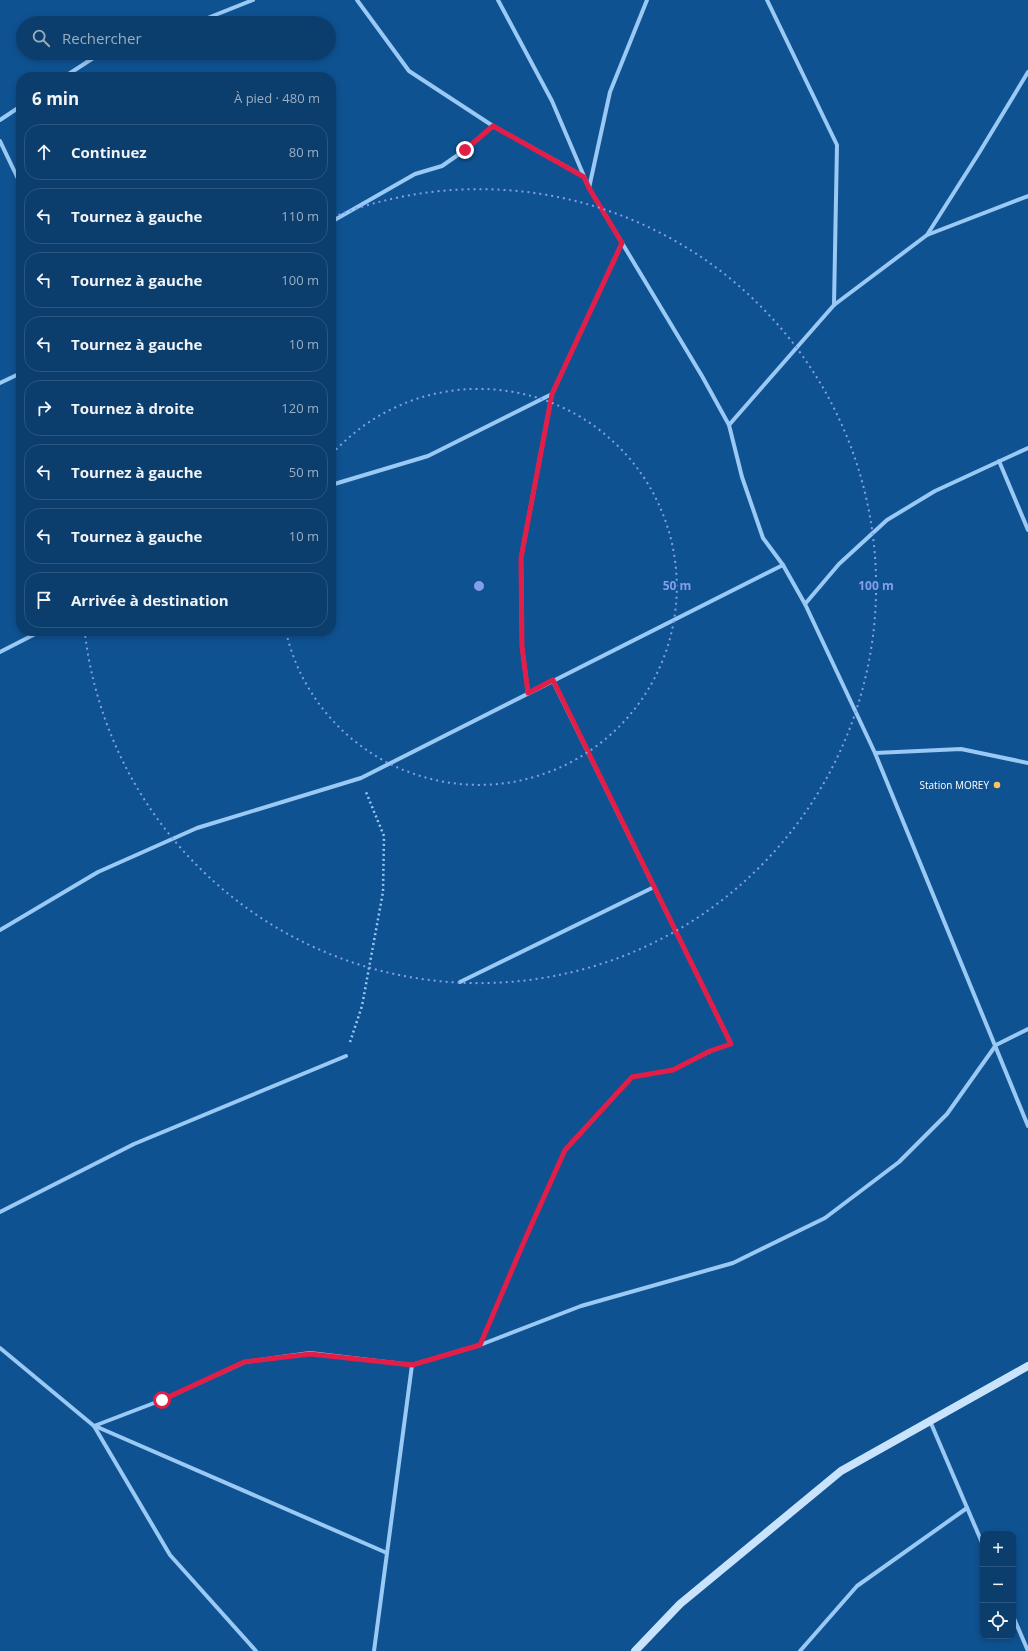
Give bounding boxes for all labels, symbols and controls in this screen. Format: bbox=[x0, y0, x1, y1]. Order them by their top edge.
search box bbox=[16, 16, 336, 60]
icon: search bbox=[30, 27, 52, 49]
text: Rechercher bbox=[62, 28, 142, 48]
text: 6 min bbox=[32, 87, 79, 110]
text: À pied · 480 m bbox=[234, 89, 320, 107]
icon: ahead bbox=[33, 141, 55, 163]
route end bbox=[456, 141, 474, 159]
text: Continuez bbox=[71, 142, 147, 162]
text: 80 m bbox=[289, 143, 319, 161]
icon: left bbox=[33, 205, 55, 227]
text: Tournez à gauche bbox=[71, 206, 202, 226]
text: 110 m bbox=[281, 207, 319, 225]
icon: left bbox=[33, 269, 55, 291]
text: Tournez à gauche bbox=[71, 270, 202, 290]
text: 100 m bbox=[281, 271, 319, 289]
icon: left bbox=[33, 333, 55, 355]
text: Tournez à gauche bbox=[71, 334, 202, 354]
text: 10 m bbox=[289, 335, 319, 353]
icon: right bbox=[33, 397, 55, 419]
text: Tournez à droite bbox=[71, 398, 194, 418]
text: 120 m bbox=[281, 399, 319, 417]
icon: left bbox=[33, 461, 55, 483]
text: Tournez à gauche bbox=[71, 462, 202, 482]
text: 50 m bbox=[289, 463, 319, 481]
icon: left bbox=[33, 525, 55, 547]
text: Tournez à gauche bbox=[71, 526, 202, 546]
text: 10 m bbox=[289, 527, 319, 545]
text: 50 m bbox=[663, 577, 691, 594]
text: 100 m bbox=[858, 577, 894, 594]
centre of rings bbox=[472, 579, 486, 593]
icon: arrive bbox=[33, 589, 55, 611]
text: Arrivée à destination bbox=[71, 590, 229, 610]
place label: Station MOREY bbox=[919, 778, 989, 792]
marker: Station MOREY bbox=[992, 780, 1002, 790]
route start bbox=[153, 1391, 171, 1409]
map controls bbox=[980, 1531, 1016, 1639]
button: + bbox=[980, 1531, 1016, 1567]
button: − bbox=[980, 1567, 1016, 1603]
button: locate bbox=[980, 1603, 1016, 1639]

